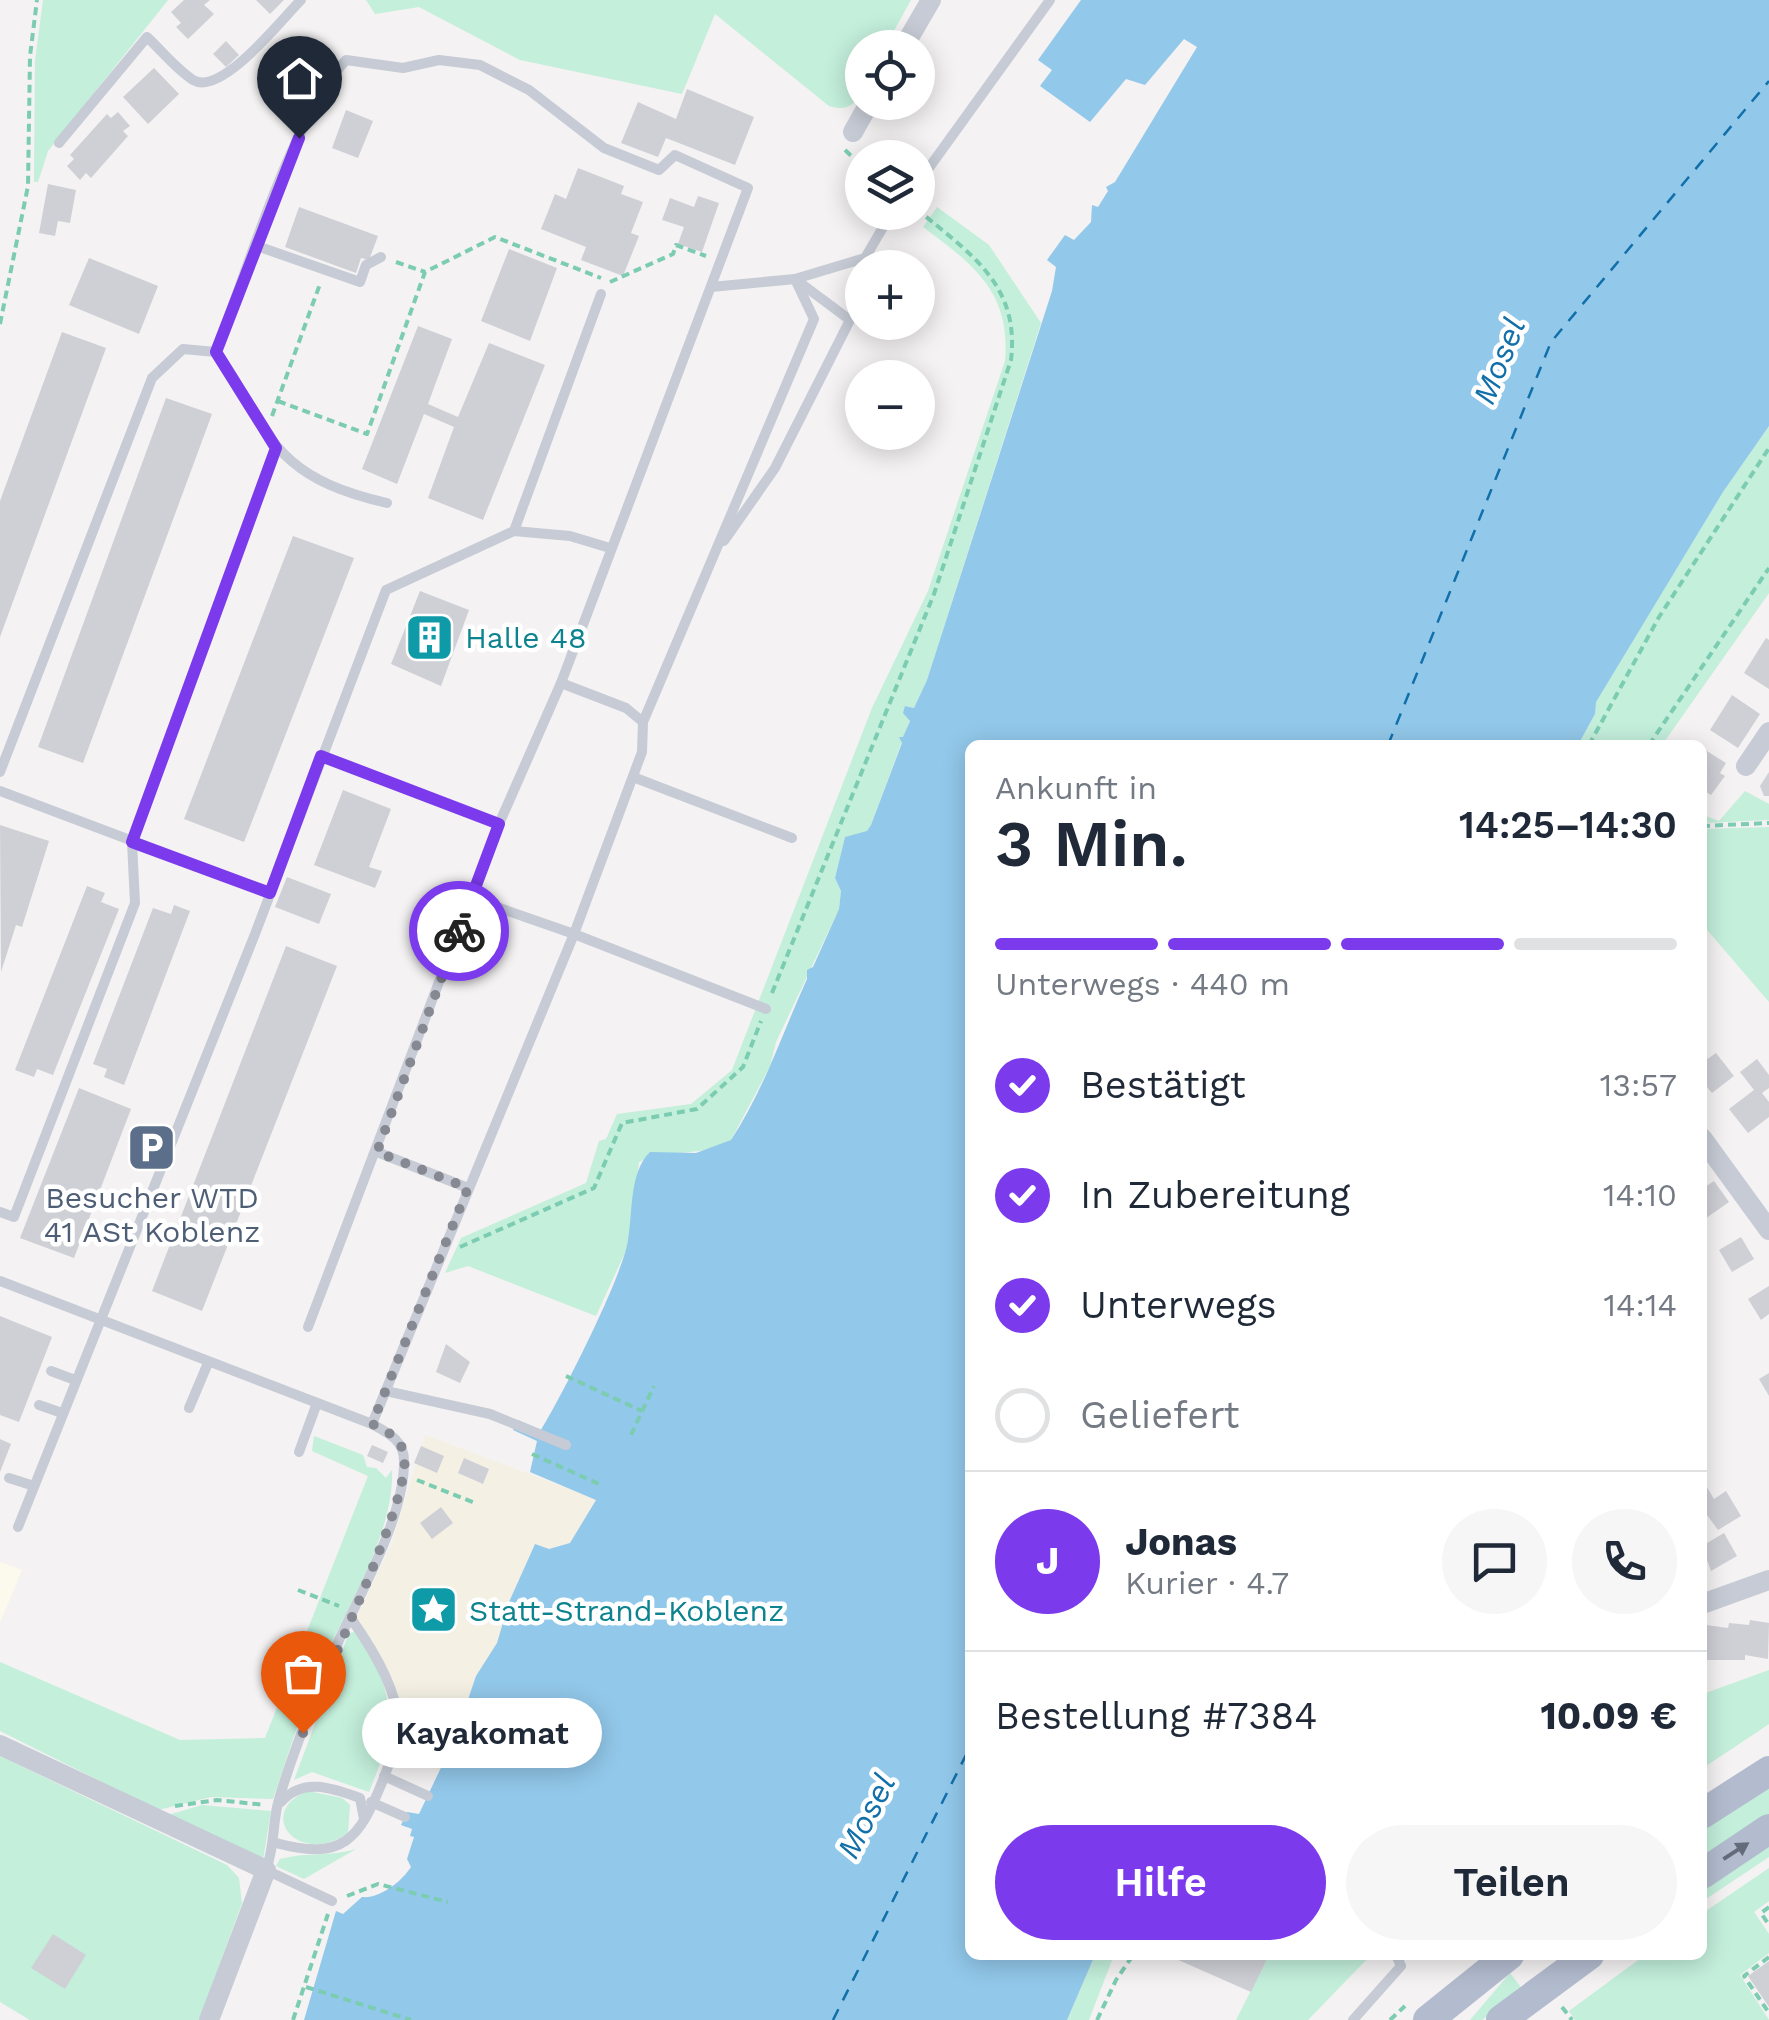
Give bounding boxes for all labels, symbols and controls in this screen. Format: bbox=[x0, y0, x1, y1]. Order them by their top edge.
map controls bbox=[845, 30, 935, 450]
button: locate bbox=[845, 30, 935, 120]
pin bbox=[257, 36, 342, 139]
icon: home bbox=[272, 51, 327, 106]
button: layers bbox=[845, 140, 935, 230]
button: + bbox=[845, 250, 935, 340]
water label: Mosel bbox=[1465, 312, 1533, 410]
button: − bbox=[845, 360, 935, 450]
building icon: Halle 48 bbox=[404, 611, 456, 663]
place label: Halle 48 bbox=[465, 620, 587, 655]
text: Ankunft in bbox=[995, 769, 1157, 807]
text: 14:25–14:30 bbox=[1459, 803, 1677, 847]
text: 3 Min. bbox=[995, 806, 1188, 882]
courier bbox=[409, 881, 509, 981]
icon: bike bbox=[432, 904, 487, 959]
text: Unterwegs · 440 m bbox=[995, 965, 1290, 1003]
icon: check bbox=[995, 1058, 1050, 1113]
text: Bestätigt bbox=[1080, 1063, 1246, 1107]
text: 13:57 bbox=[1600, 1066, 1677, 1104]
parking icon: Besucher WTD 41 ASt Koblenz bbox=[126, 1122, 178, 1174]
icon: check bbox=[995, 1168, 1050, 1223]
text: In Zubereitung bbox=[1080, 1173, 1350, 1217]
text: 14:10 bbox=[1603, 1176, 1677, 1214]
place label: Besucher WTD 41 ASt Koblenz bbox=[44, 1180, 260, 1249]
icon: check bbox=[995, 1278, 1050, 1333]
text: Unterwegs bbox=[1080, 1283, 1277, 1327]
text: 14:14 bbox=[1603, 1286, 1677, 1324]
text: Geliefert bbox=[1080, 1393, 1240, 1437]
button: chat bbox=[1442, 1509, 1547, 1614]
button: phone bbox=[1572, 1509, 1677, 1614]
text: Jonas bbox=[1125, 1520, 1237, 1564]
text: J bbox=[1036, 1539, 1059, 1583]
text: Kurier · 4.7 bbox=[1125, 1564, 1289, 1602]
place icon: Statt-Strand-Koblenz bbox=[408, 1584, 460, 1636]
place label: Statt-Strand-Koblenz bbox=[469, 1593, 784, 1628]
pin bbox=[261, 1631, 346, 1734]
icon: bag bbox=[276, 1646, 331, 1701]
text: Bestellung #7384 bbox=[995, 1694, 1317, 1738]
text: 10.09 € bbox=[1540, 1694, 1677, 1738]
callout: Kayakomat bbox=[363, 1698, 603, 1768]
text: Kayakomat bbox=[395, 1714, 569, 1752]
water label: Mosel bbox=[829, 1767, 903, 1865]
button: Hilfe bbox=[995, 1825, 1326, 1940]
button: Teilen bbox=[1346, 1825, 1677, 1940]
one-way arrow bbox=[1722, 1842, 1749, 1861]

